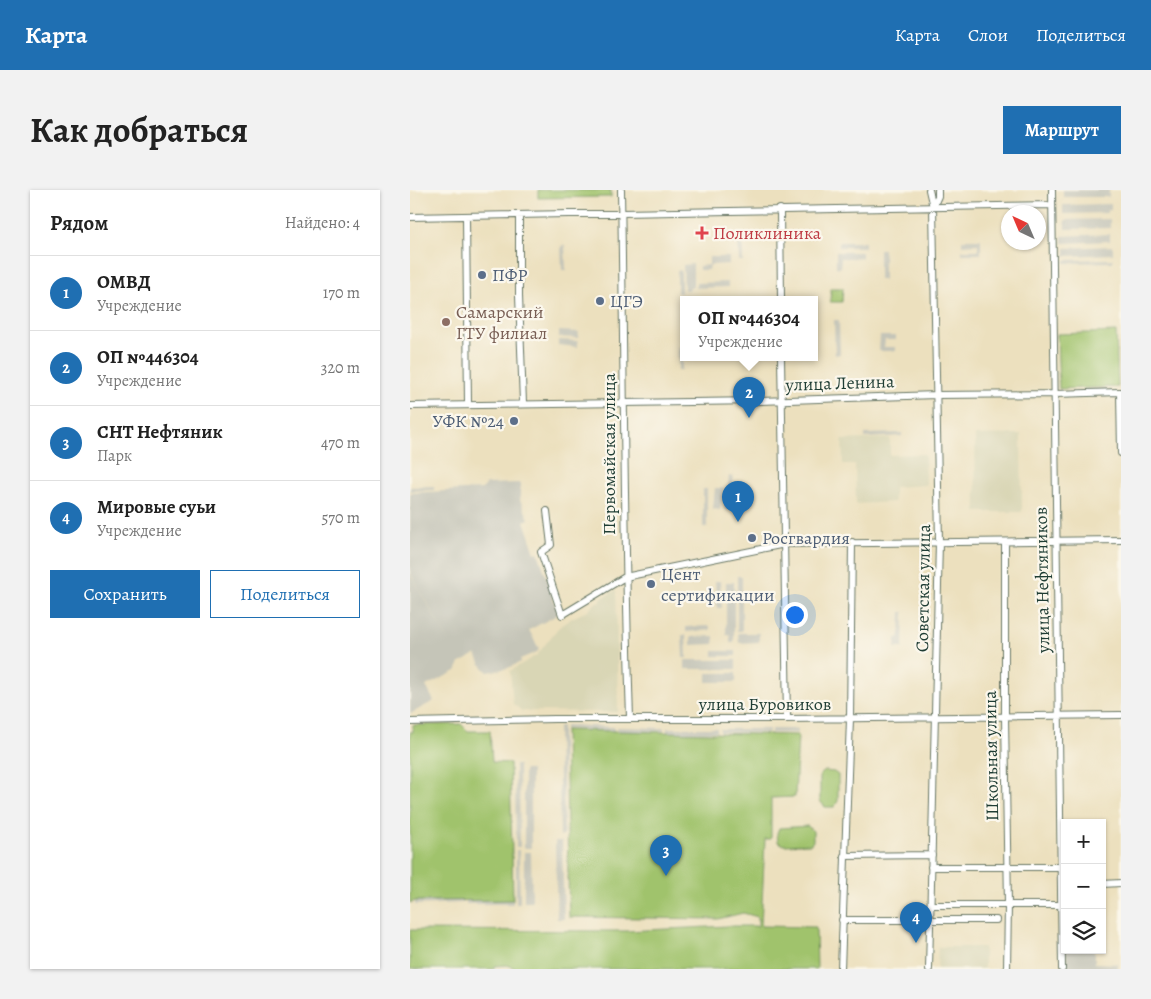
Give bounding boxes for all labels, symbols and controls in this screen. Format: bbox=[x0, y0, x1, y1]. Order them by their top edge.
text: Карта bbox=[25, 19, 87, 51]
text: Карта bbox=[895, 23, 940, 47]
text: Слои bbox=[968, 23, 1008, 47]
text: Поделиться bbox=[1036, 23, 1126, 47]
text: Как добраться bbox=[30, 106, 248, 154]
button: Маршрут bbox=[1003, 106, 1121, 154]
north arrow bbox=[1001, 205, 1046, 250]
text: Рядом bbox=[50, 209, 108, 237]
text: Найдено: 4 bbox=[285, 212, 360, 234]
place label: Поликлиника bbox=[713, 221, 822, 245]
marker: Поликлиника bbox=[695, 226, 709, 240]
place label: ПФР bbox=[492, 263, 527, 287]
text: ОМВД bbox=[97, 269, 151, 295]
marker: ПФР bbox=[476, 269, 488, 281]
text: 1 bbox=[63, 282, 69, 304]
text: 170 m bbox=[323, 282, 360, 304]
place label: ЦГЭ bbox=[610, 289, 643, 313]
text: Учреждение bbox=[97, 295, 182, 317]
marker: ЦГЭ bbox=[594, 295, 606, 307]
popup bbox=[680, 296, 818, 361]
place label: Самарский ГТУ филиал bbox=[456, 300, 547, 345]
text: ОП №446304 bbox=[698, 305, 800, 331]
marker: Самарский ГТУ филиал bbox=[440, 316, 452, 328]
text: Учреждение bbox=[698, 331, 783, 353]
text: ОП №446304 bbox=[97, 344, 199, 370]
text: 2 bbox=[62, 357, 70, 379]
text: 320 m bbox=[321, 357, 360, 379]
street label: улица Ленина bbox=[784, 369, 896, 397]
text: Учреждение bbox=[97, 370, 182, 392]
street label: Первомайская улица bbox=[597, 372, 621, 535]
pin: 2 bbox=[733, 377, 765, 418]
place label: УФК №24 bbox=[433, 409, 504, 433]
marker: УФК №24 bbox=[508, 415, 520, 427]
text: СНТ Нефтяник bbox=[97, 419, 223, 445]
text: 3 bbox=[63, 432, 69, 454]
text: 470 m bbox=[321, 432, 360, 454]
text: Парк bbox=[97, 445, 132, 467]
pin: 1 bbox=[722, 481, 754, 522]
text: Мировые суьи bbox=[97, 494, 216, 520]
text: 4 bbox=[62, 507, 70, 529]
text: 570 m bbox=[321, 507, 360, 529]
street label: улица Нефтяников bbox=[1029, 507, 1055, 654]
text: Учреждение bbox=[97, 520, 182, 542]
street label: Советская улица bbox=[910, 523, 936, 652]
place label: Росгвардия bbox=[762, 526, 850, 550]
marker: Росгвардия bbox=[746, 532, 758, 544]
place label: Цент сертификации bbox=[661, 562, 775, 607]
button: Сохранить bbox=[50, 570, 200, 618]
button: Поделиться bbox=[210, 570, 360, 618]
marker: Цент сертификации bbox=[645, 578, 657, 590]
your location bbox=[782, 602, 808, 628]
street label: Школьная улица bbox=[978, 690, 1004, 822]
street label: улица Буровиков bbox=[698, 692, 831, 716]
map controls bbox=[1061, 819, 1106, 954]
button: + bbox=[1061, 819, 1106, 864]
pin: 3 bbox=[650, 835, 682, 876]
button: − bbox=[1061, 864, 1106, 909]
pin: 4 bbox=[900, 902, 932, 943]
button: layers bbox=[1061, 909, 1106, 954]

